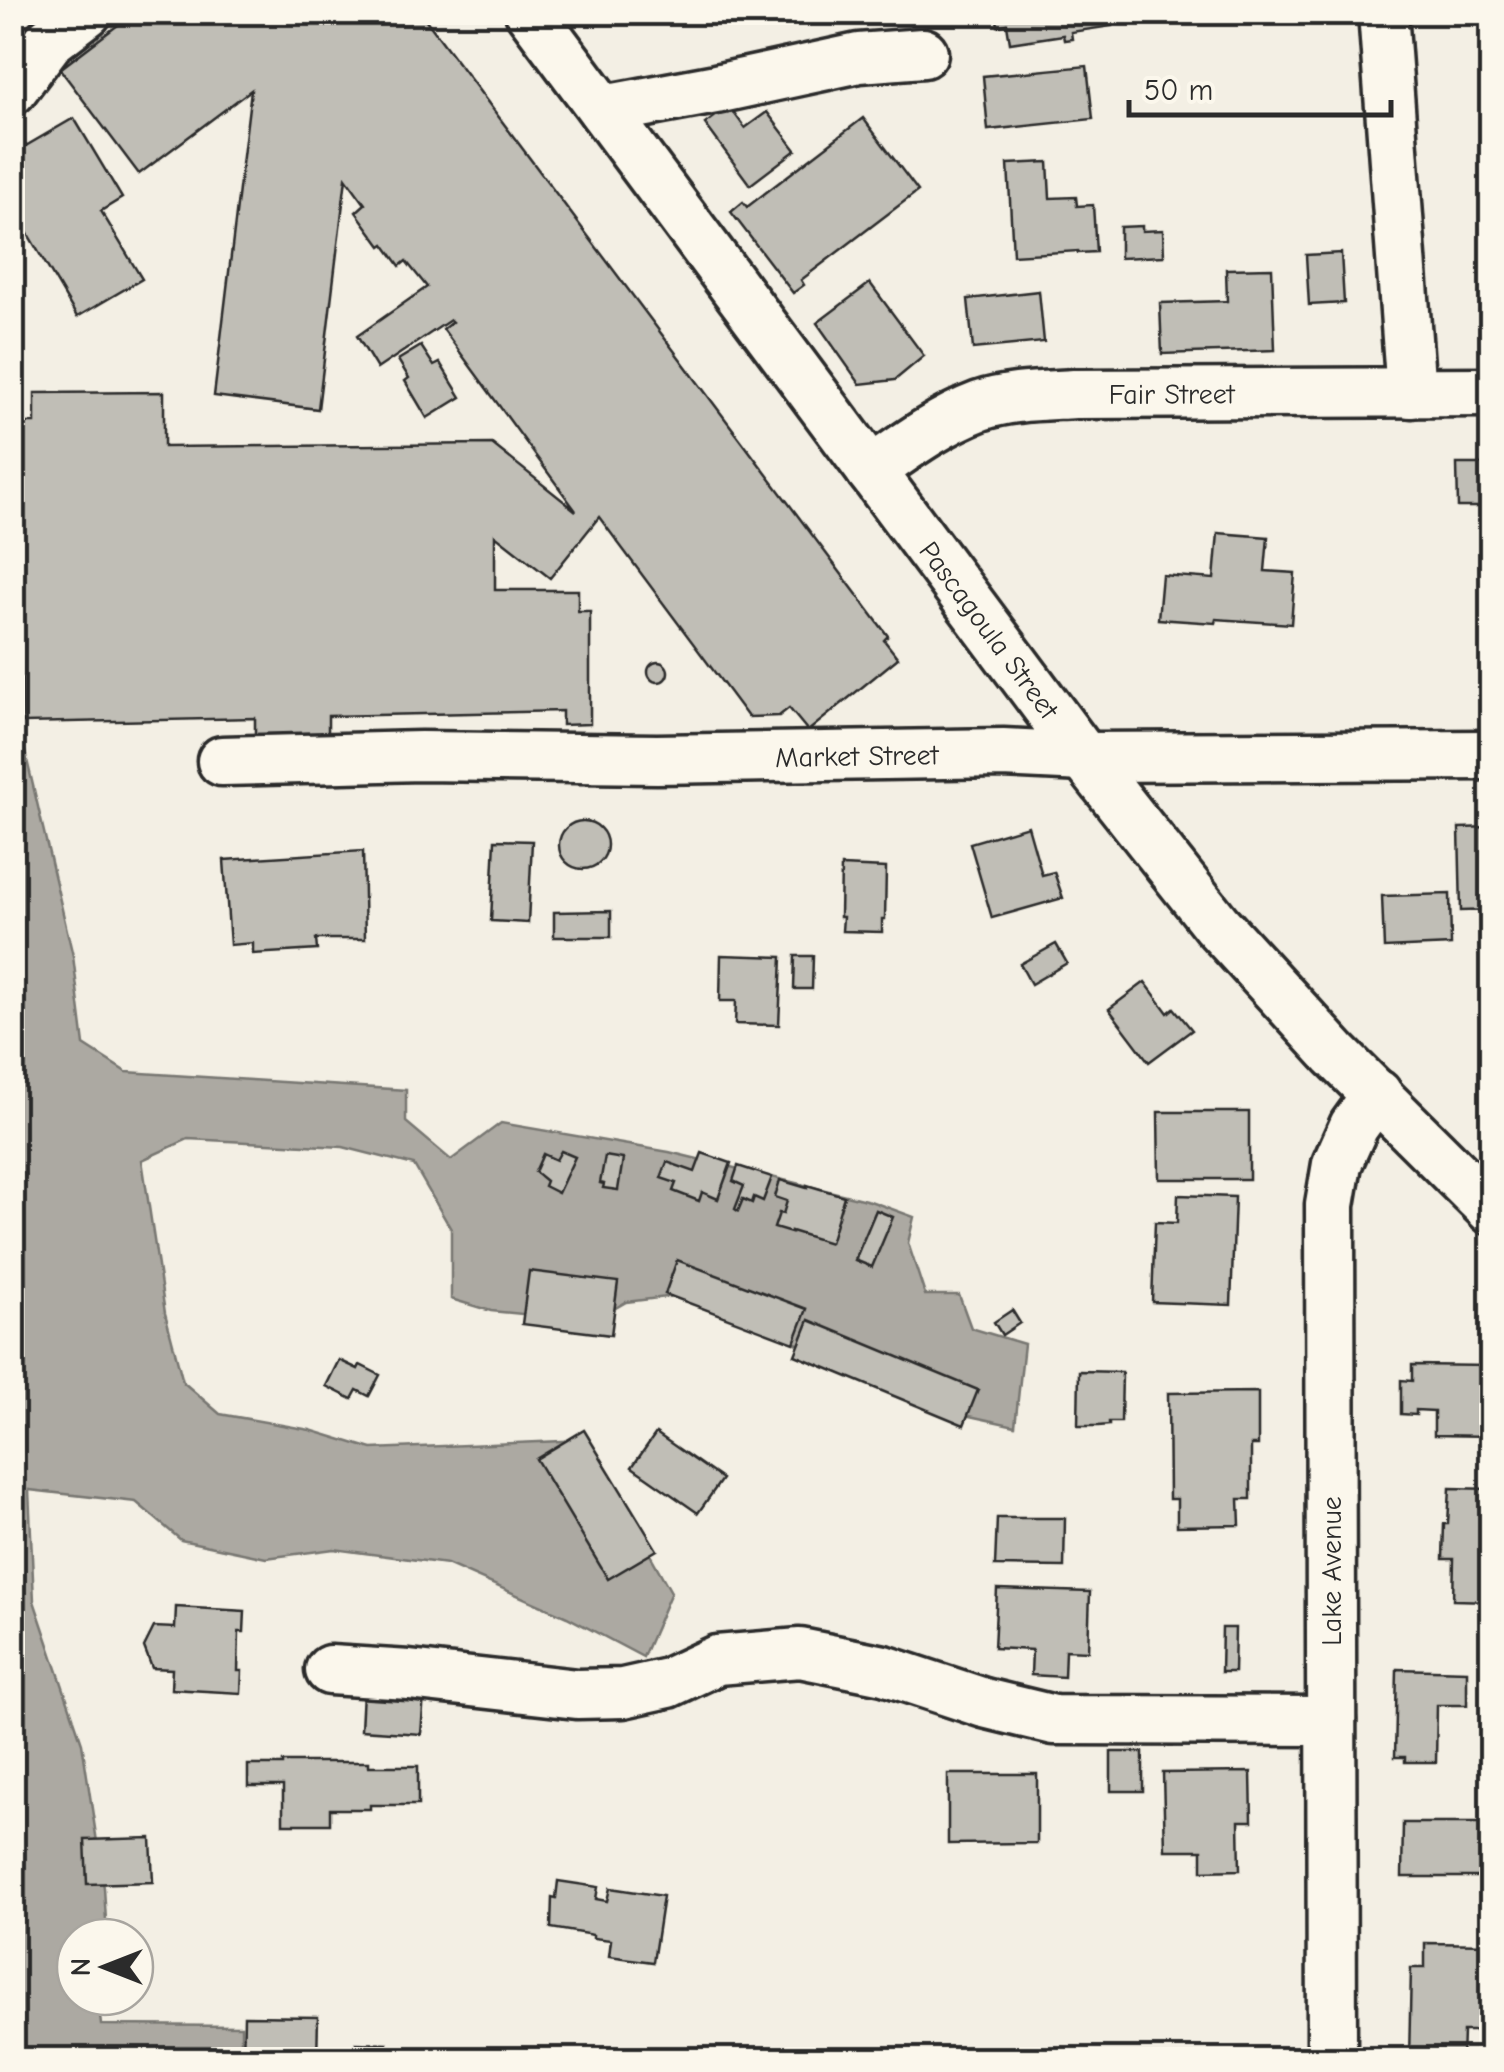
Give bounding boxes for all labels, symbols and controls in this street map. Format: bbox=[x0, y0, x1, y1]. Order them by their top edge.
scale bar bbox=[1129, 55, 1392, 117]
text: 50 m bbox=[1144, 73, 1213, 108]
street label: Fair Street bbox=[1109, 378, 1236, 411]
street label: Pascagoula Street bbox=[912, 536, 1066, 726]
street label: Market Street bbox=[775, 739, 940, 774]
street label: Lake Avenue bbox=[1316, 1496, 1348, 1646]
north arrow bbox=[55, 1917, 155, 2017]
text: N bbox=[65, 1958, 97, 1976]

